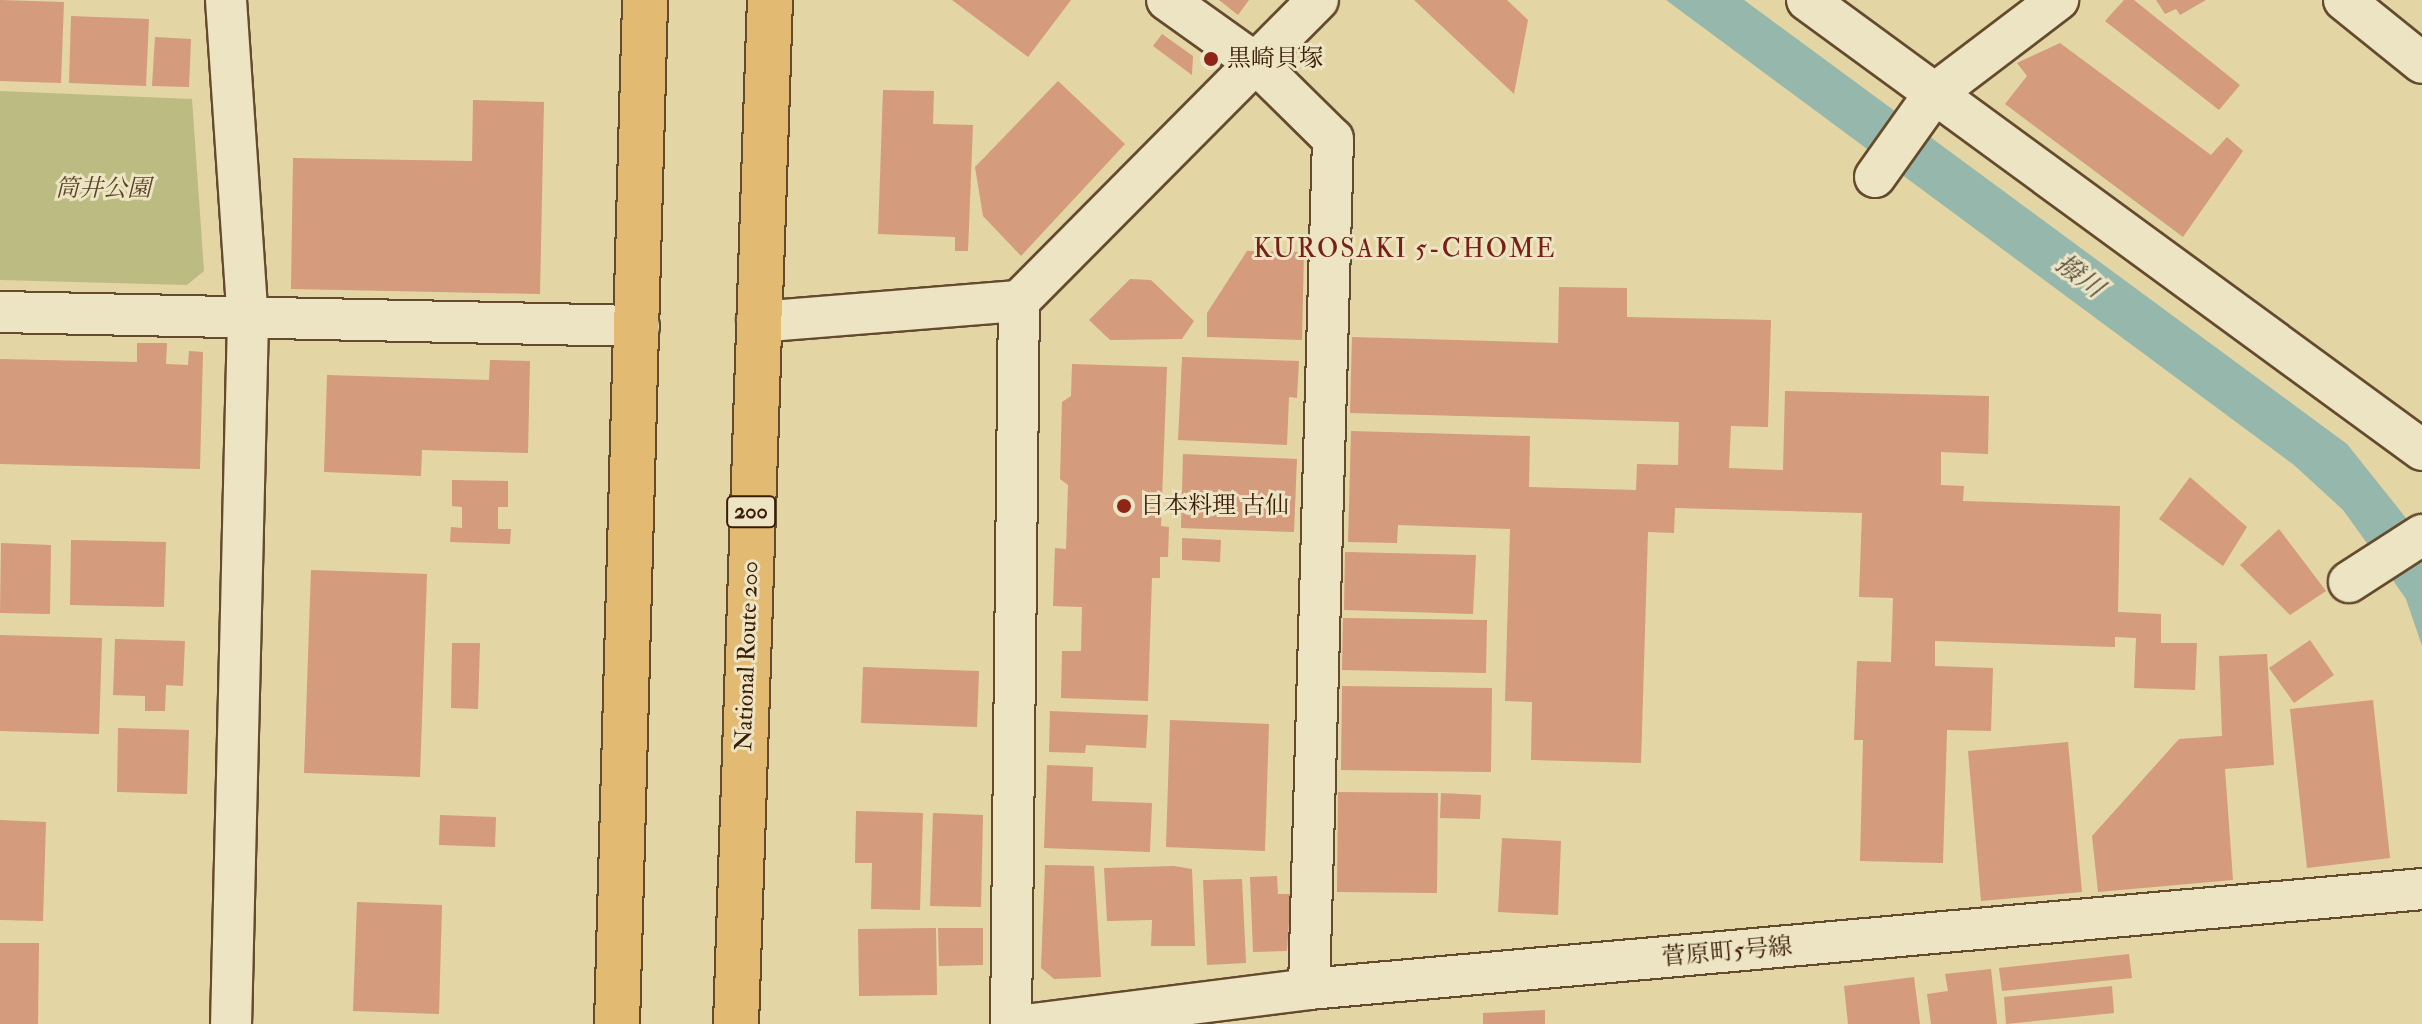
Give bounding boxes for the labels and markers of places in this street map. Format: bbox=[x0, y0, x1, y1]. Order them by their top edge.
place label: 黒崎貝塚 bbox=[1227, 45, 1323, 73]
marker: 黒崎貝塚 bbox=[1202, 50, 1220, 68]
place label: 日本料理 古仙 bbox=[1140, 492, 1289, 520]
marker: 日本料理 古仙 bbox=[1115, 497, 1133, 515]

